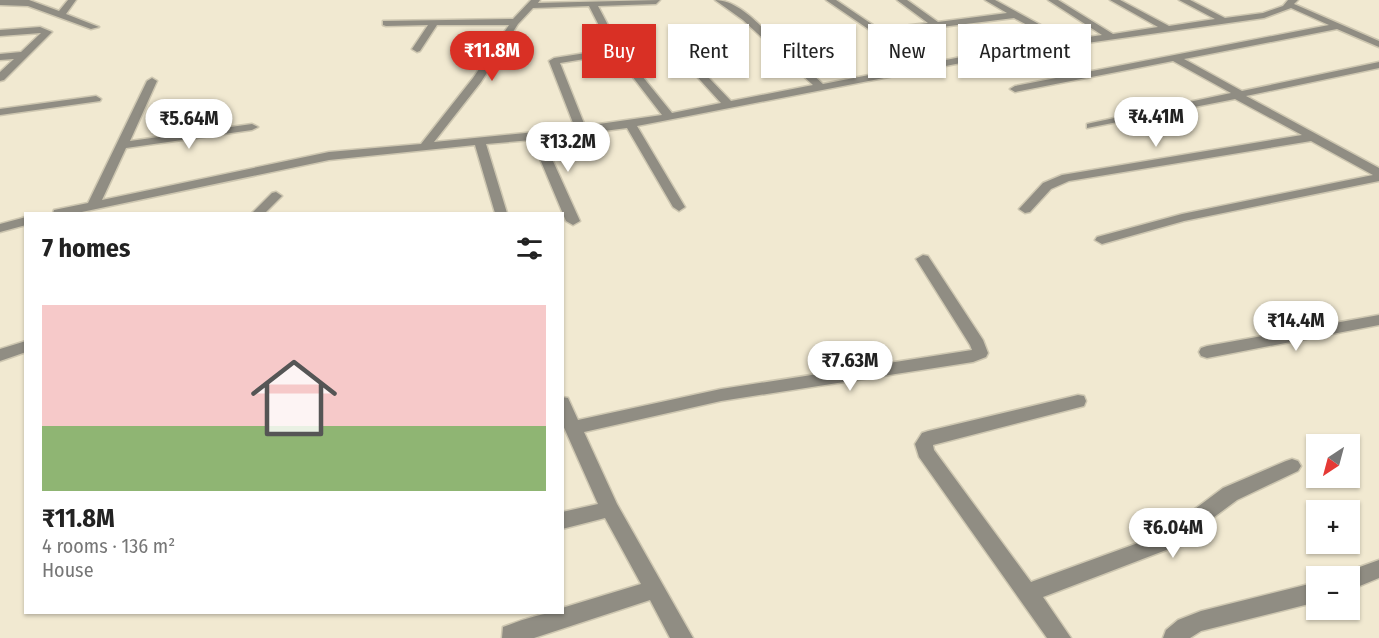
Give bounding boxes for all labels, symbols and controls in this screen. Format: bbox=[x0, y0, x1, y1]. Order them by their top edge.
chip: Buy bbox=[582, 24, 656, 78]
chip: Rent bbox=[668, 24, 749, 78]
chip: Filters bbox=[761, 24, 856, 78]
chip: New bbox=[868, 24, 946, 78]
chip: Apartment bbox=[958, 24, 1091, 78]
pin: ₹11.8M bbox=[443, 31, 541, 82]
text: ₹11.8M bbox=[464, 38, 520, 62]
pin: ₹4.41M bbox=[1107, 97, 1205, 148]
pin: ₹5.64M bbox=[140, 99, 238, 150]
text: ₹4.41M bbox=[1128, 104, 1184, 128]
text: ₹5.64M bbox=[159, 106, 219, 130]
pin: ₹13.2M bbox=[519, 122, 617, 173]
text: ₹13.2M bbox=[540, 129, 596, 153]
icon: filters bbox=[513, 232, 546, 265]
text: 7 homes bbox=[42, 233, 130, 264]
pin: ₹14.4M bbox=[1247, 301, 1345, 352]
text: ₹14.4M bbox=[1267, 308, 1325, 332]
pin: ₹7.63M bbox=[801, 341, 899, 392]
icon: home bbox=[240, 344, 348, 452]
text: ₹7.63M bbox=[822, 348, 878, 372]
north arrow bbox=[1306, 434, 1360, 488]
map controls bbox=[1306, 434, 1360, 620]
button: + bbox=[1306, 500, 1360, 554]
text: ₹11.8M bbox=[42, 503, 115, 534]
pin: ₹6.04M bbox=[1124, 508, 1222, 559]
text: ₹6.04M bbox=[1143, 515, 1203, 539]
text: 4 rooms · 136 m² bbox=[42, 534, 175, 558]
text: House bbox=[42, 558, 94, 582]
button: − bbox=[1306, 566, 1360, 620]

